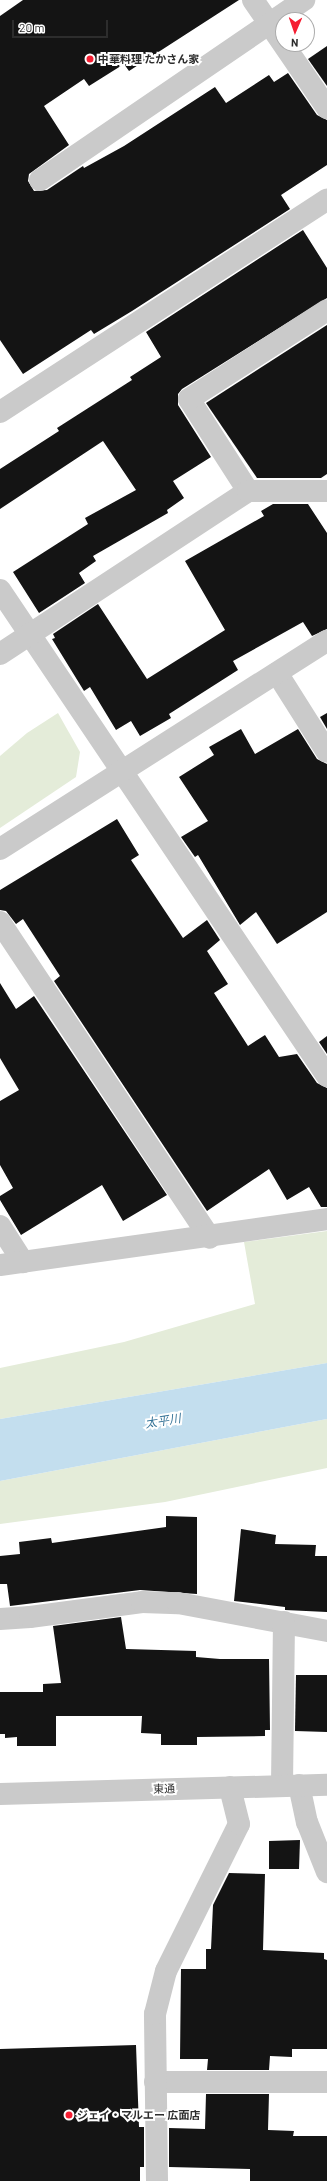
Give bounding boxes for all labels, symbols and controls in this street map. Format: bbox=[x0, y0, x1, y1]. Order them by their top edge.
scale bar bbox=[14, 12, 110, 38]
north arrow bbox=[275, 12, 315, 52]
text: 20 m bbox=[19, 20, 45, 34]
text: N bbox=[291, 37, 298, 50]
place label: 中華料理 たかさん家 bbox=[98, 52, 199, 66]
marker: 中華料理 たかさん家 bbox=[85, 54, 95, 64]
water label: 太平川 bbox=[144, 1411, 182, 1431]
street label: 東通 bbox=[153, 1782, 175, 1796]
place label: ジェイ・マルエー 広面店 bbox=[77, 2108, 200, 2122]
marker: ジェイ・マルエー 広面店 bbox=[64, 2110, 74, 2120]

